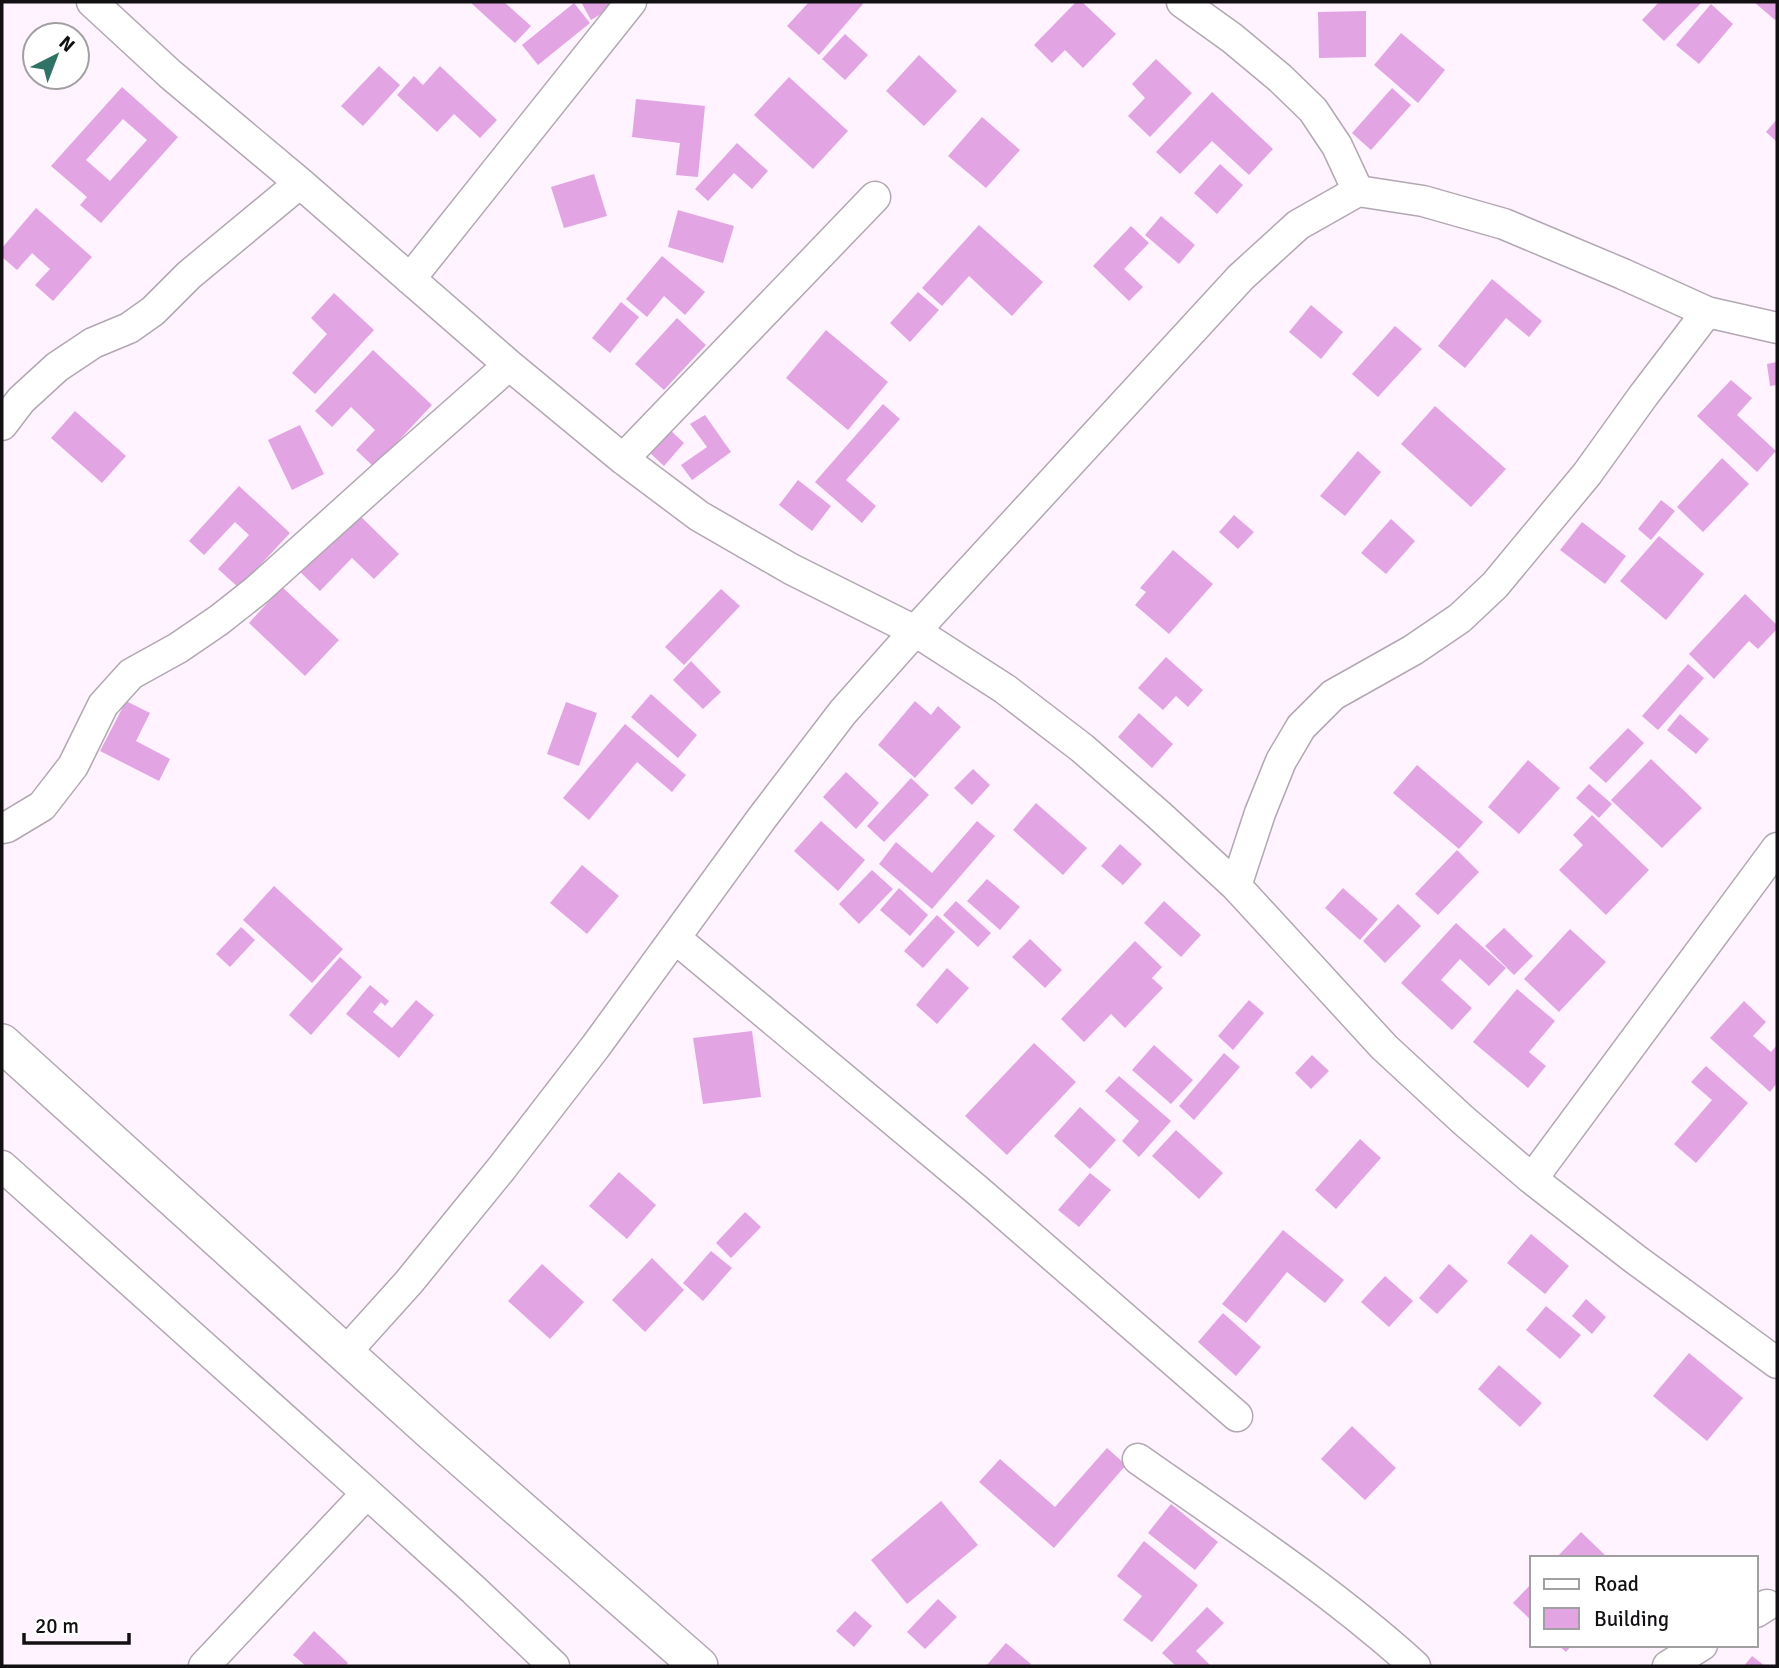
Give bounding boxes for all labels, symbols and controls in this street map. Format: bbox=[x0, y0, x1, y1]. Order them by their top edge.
north arrow bbox=[21, 21, 91, 91]
text: N bbox=[54, 31, 80, 57]
legend bbox=[1530, 1556, 1758, 1647]
text: Road bbox=[1594, 1571, 1639, 1597]
scale bar bbox=[24, 1602, 130, 1646]
text: Building bbox=[1594, 1606, 1669, 1632]
text: 20 m bbox=[35, 1613, 79, 1639]

